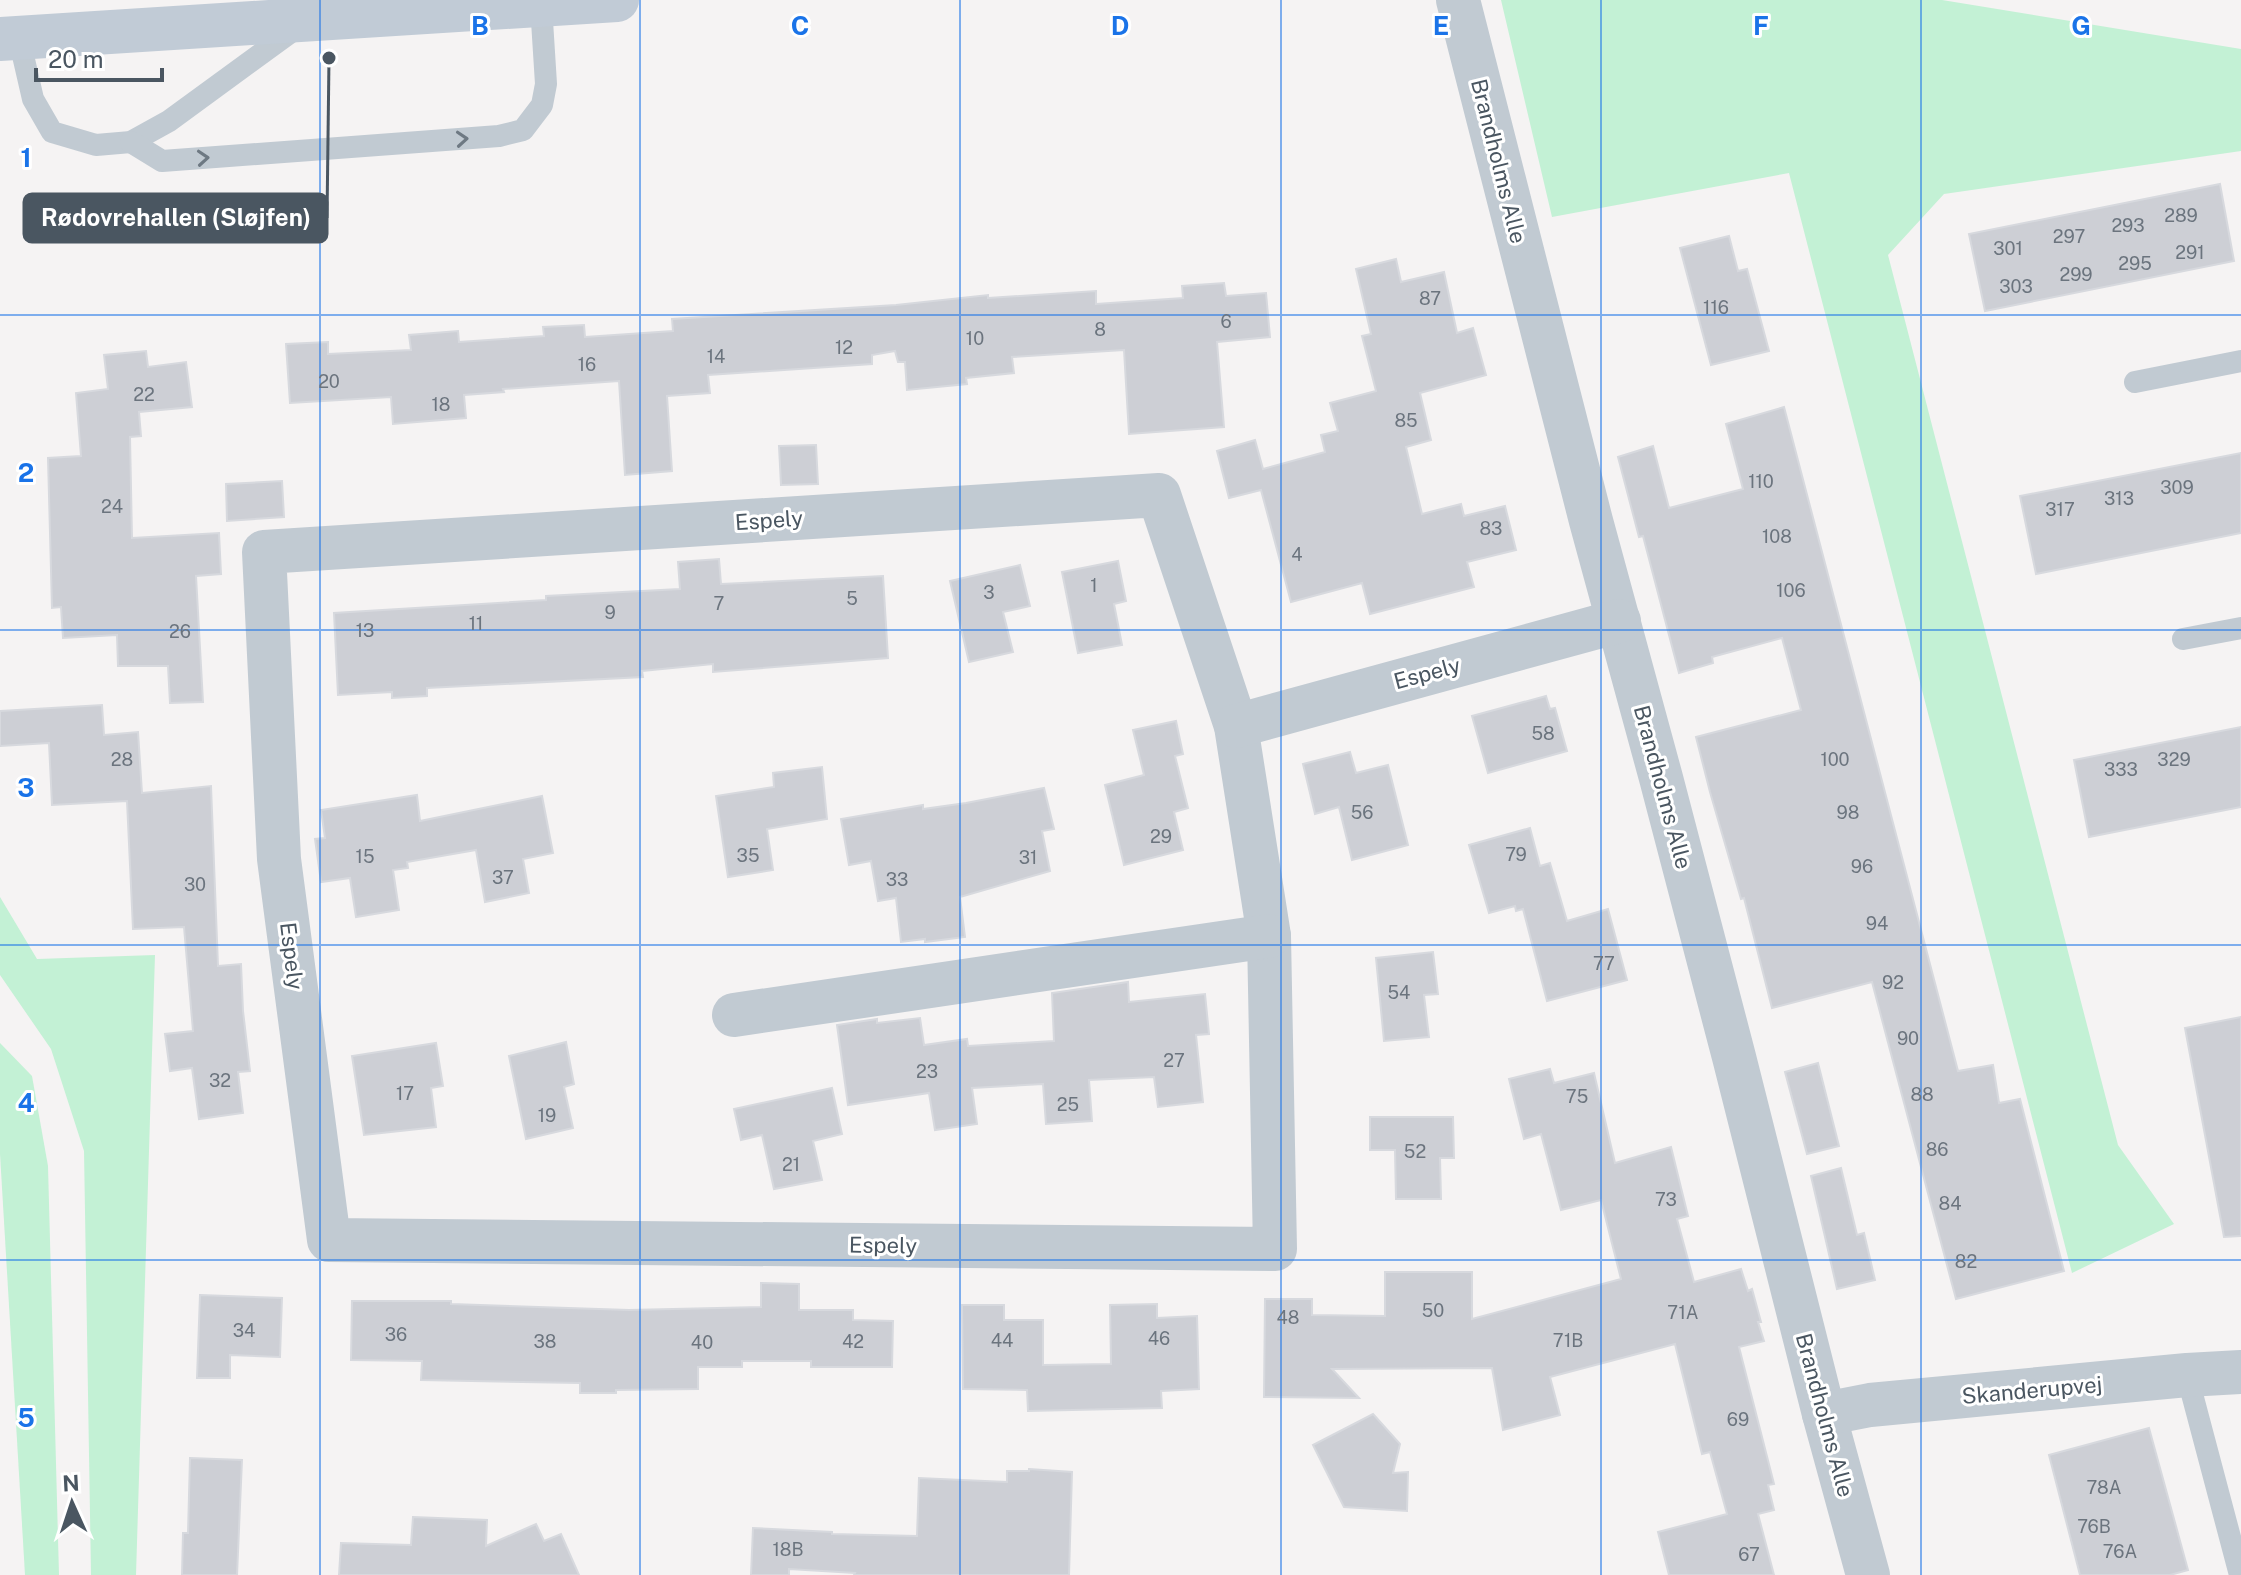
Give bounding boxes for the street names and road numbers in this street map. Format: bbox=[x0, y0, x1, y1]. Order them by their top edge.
street label: Brandholms Alle bbox=[1466, 76, 1532, 246]
street label: Espely bbox=[734, 505, 804, 535]
street label: Espely bbox=[1391, 652, 1463, 694]
street label: Brandholms Alle bbox=[1629, 702, 1697, 872]
street label: Espely bbox=[275, 921, 309, 992]
street label: Espely bbox=[849, 1231, 918, 1259]
street label: Brandholms Alle bbox=[1791, 1330, 1859, 1500]
street label: Skanderupvej bbox=[1961, 1371, 2103, 1409]

